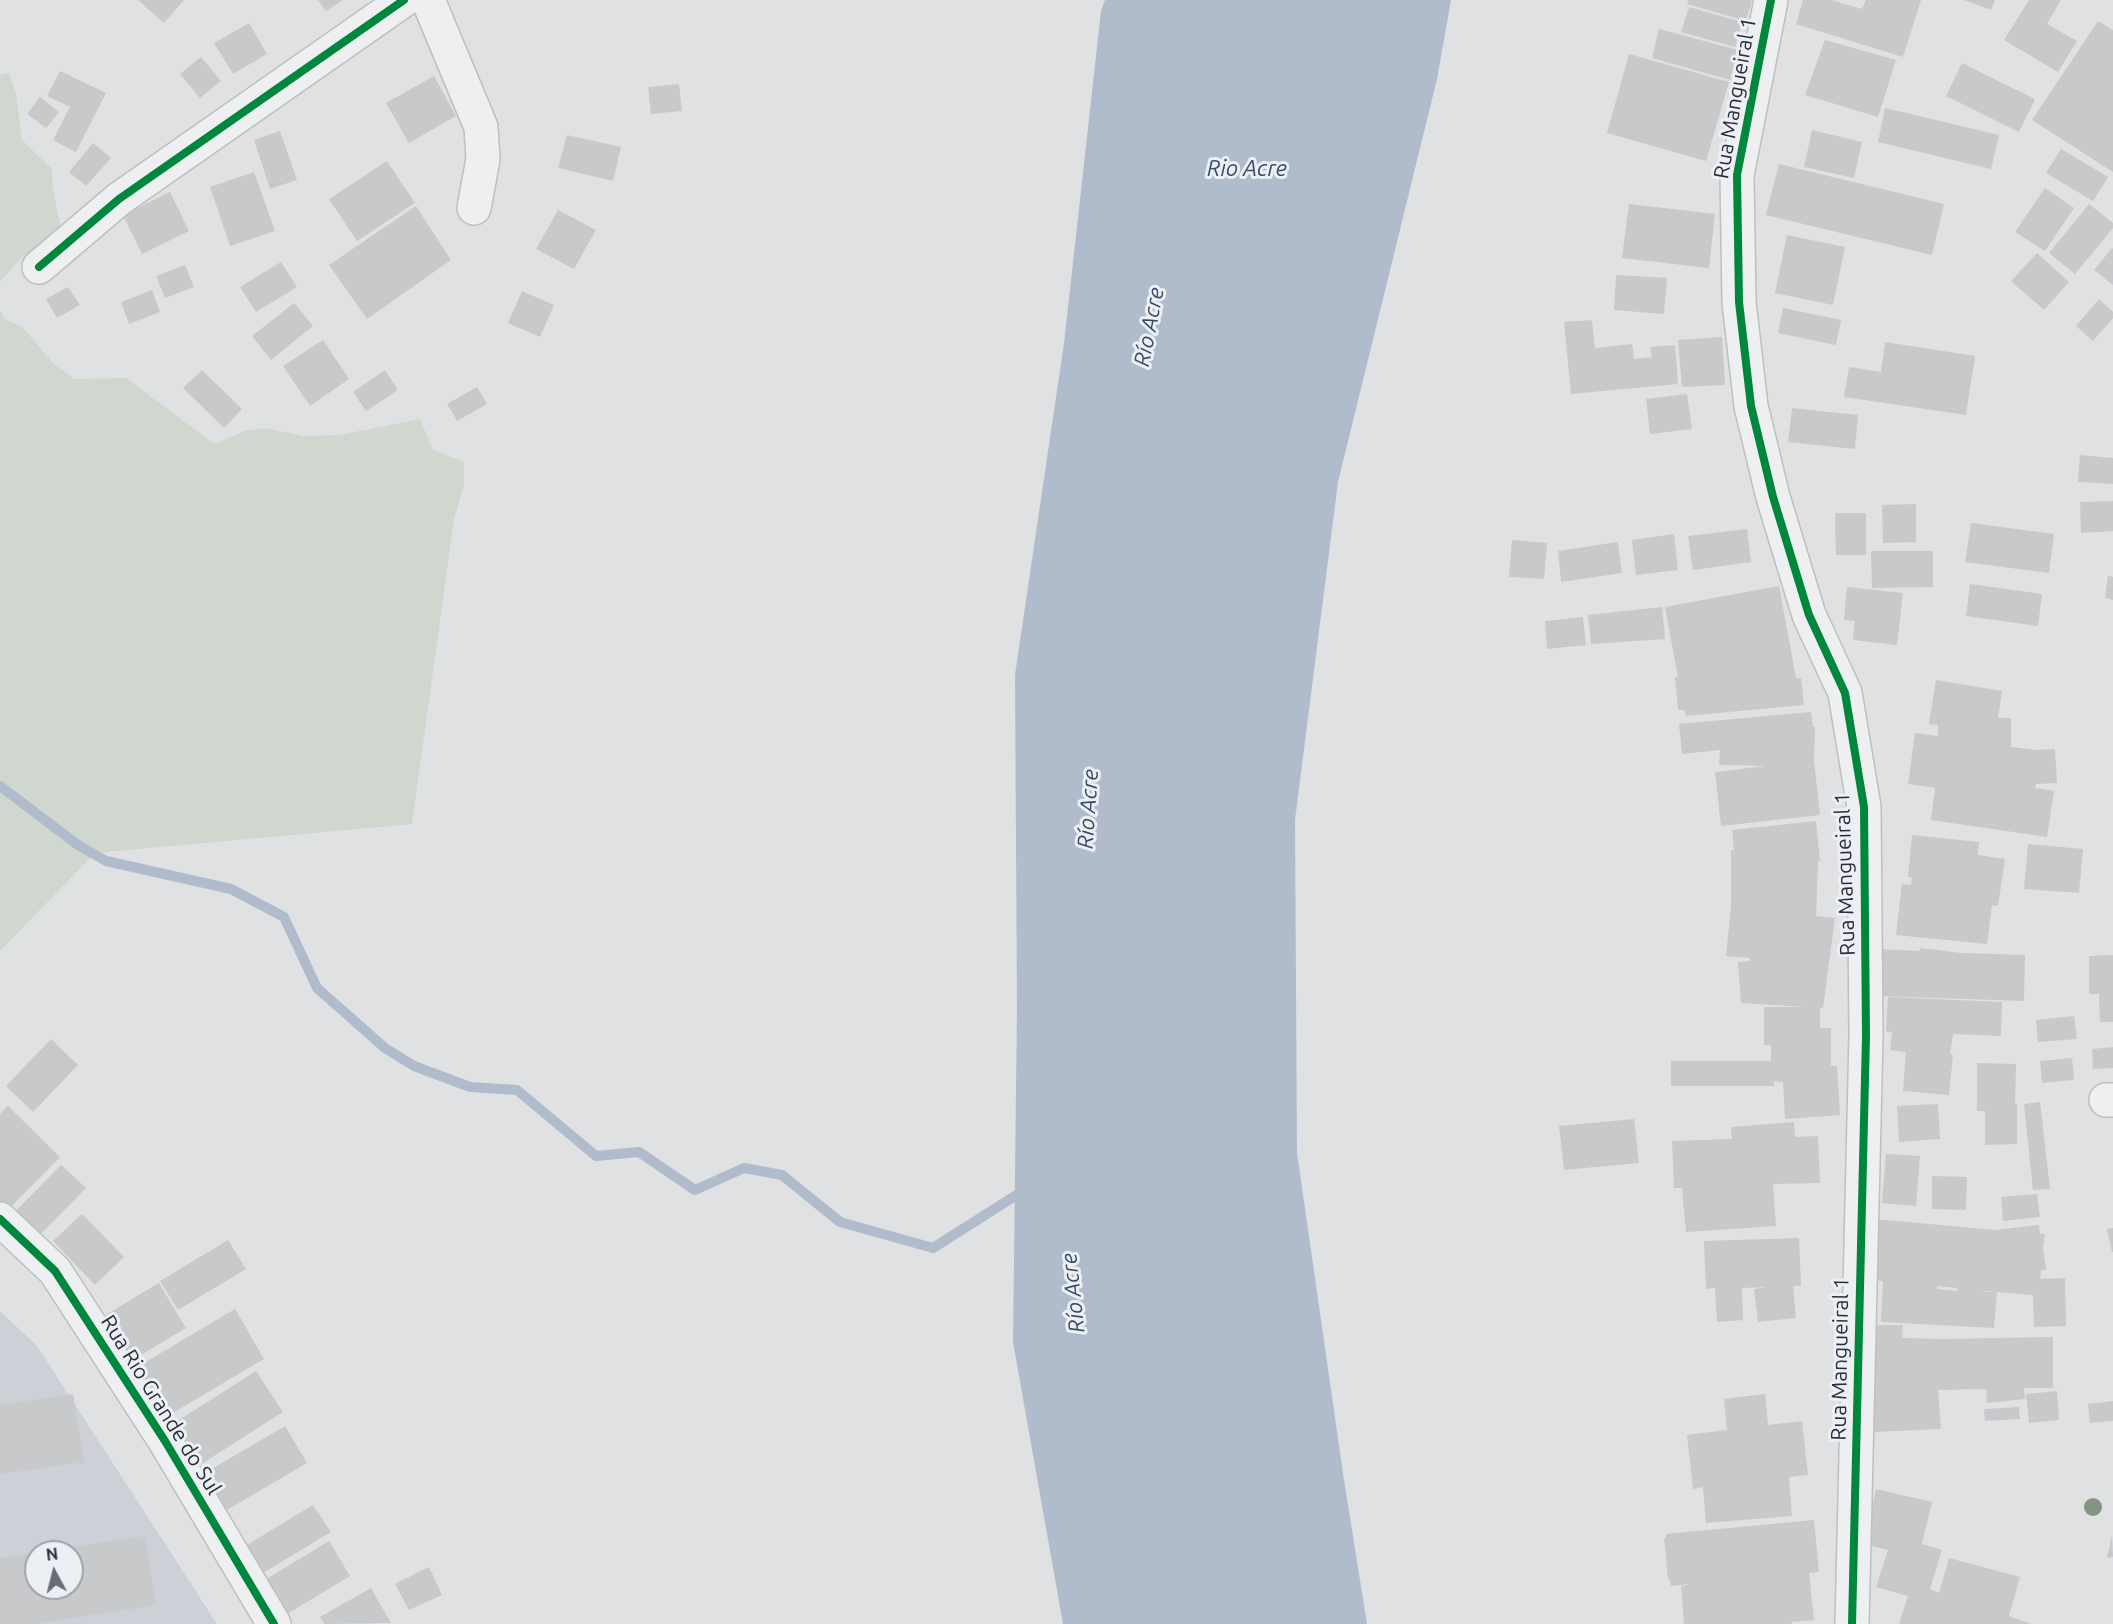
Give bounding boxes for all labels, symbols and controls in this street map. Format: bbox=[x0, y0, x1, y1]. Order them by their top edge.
street label: Rua Mangueiral 1 bbox=[1708, 15, 1762, 181]
water label: Rio Acre bbox=[1207, 156, 1287, 182]
water label: Río Acre bbox=[1128, 285, 1170, 369]
water label: Río Acre bbox=[1072, 768, 1104, 850]
street label: Rua Mangueiral 1 bbox=[1830, 792, 1860, 956]
water label: Río Acre bbox=[1056, 1252, 1090, 1334]
street label: Rua Mangueiral 1 bbox=[1826, 1277, 1854, 1441]
street label: Rua Rio Grande do Sul bbox=[95, 1310, 227, 1500]
north arrow bbox=[24, 1540, 84, 1600]
text: N bbox=[45, 1544, 59, 1564]

